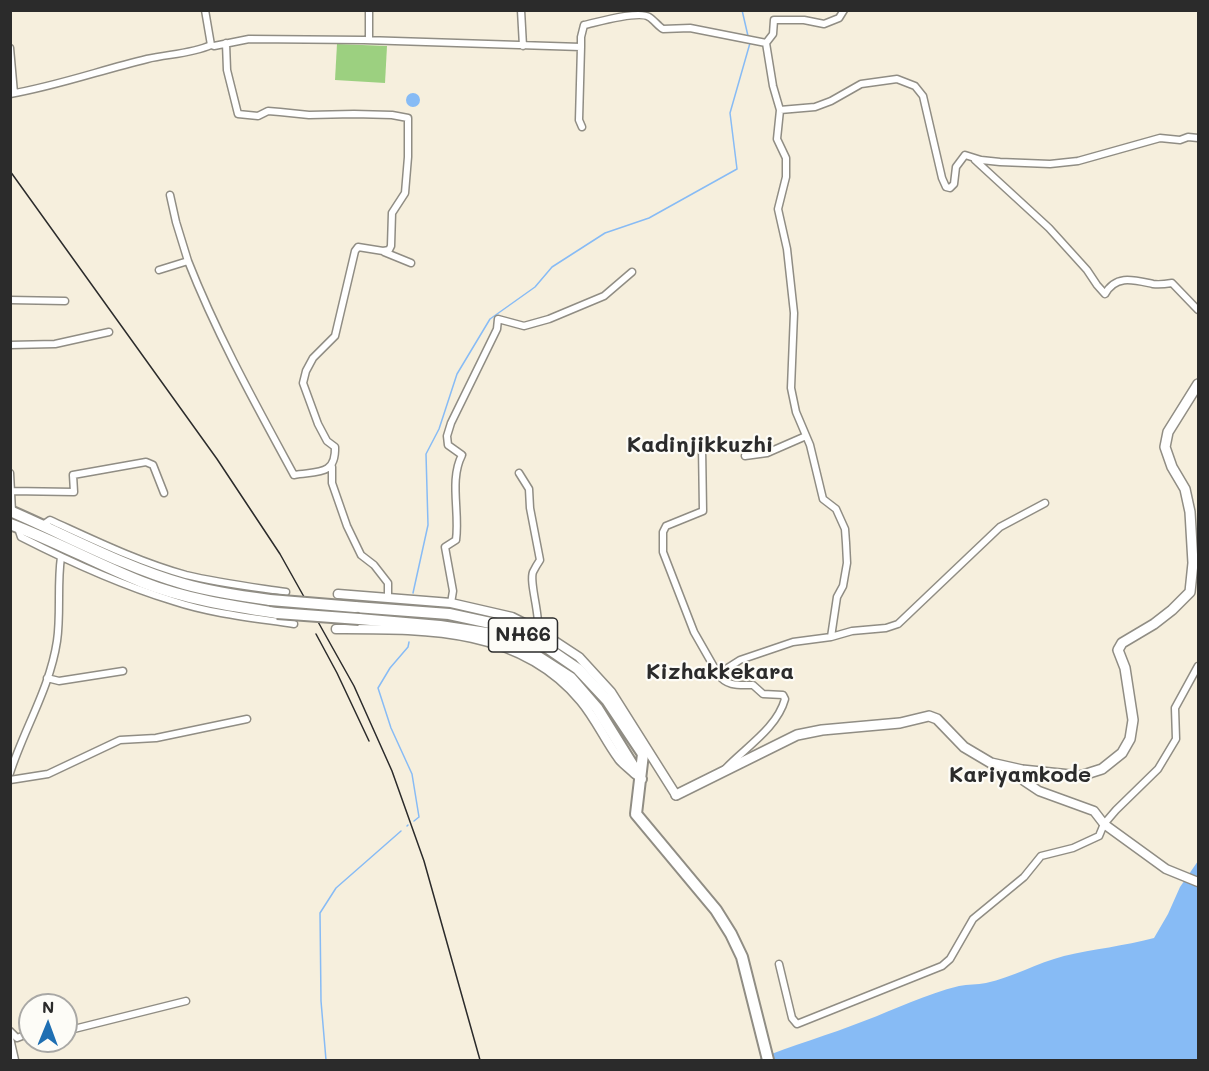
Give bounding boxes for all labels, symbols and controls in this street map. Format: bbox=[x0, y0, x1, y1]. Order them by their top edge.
district label: Kadinjikkuzhi bbox=[627, 432, 773, 458]
road number: NH66 bbox=[488, 618, 558, 652]
district label: Kizhakkekara bbox=[646, 659, 794, 685]
district label: Kariyamkode bbox=[949, 762, 1091, 788]
north arrow bbox=[18, 993, 78, 1053]
text: N bbox=[42, 996, 55, 1017]

